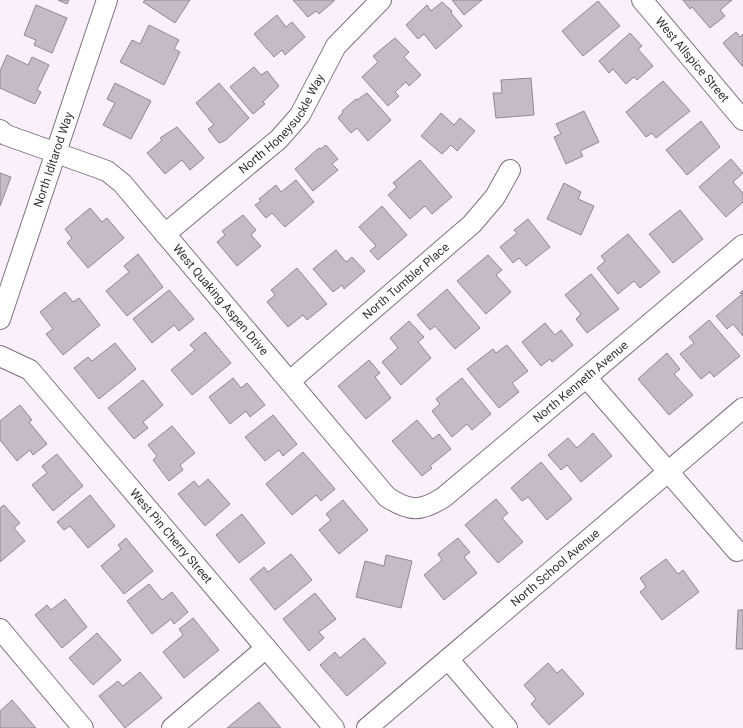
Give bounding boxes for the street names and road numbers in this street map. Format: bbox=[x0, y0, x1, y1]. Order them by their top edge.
street label: West Allspice Street bbox=[652, 14, 732, 105]
street label: North Honeysuckle Way bbox=[236, 71, 327, 176]
street label: North Iditarod Way bbox=[31, 110, 76, 209]
street label: North Tumbler Place bbox=[360, 240, 452, 322]
street label: West Quaking Aspen Drive bbox=[170, 242, 271, 358]
street label: North Kenneth Avenue bbox=[530, 338, 631, 426]
street label: West Pin Cherry Street bbox=[127, 486, 215, 586]
street label: North School Avenue bbox=[508, 526, 602, 610]

